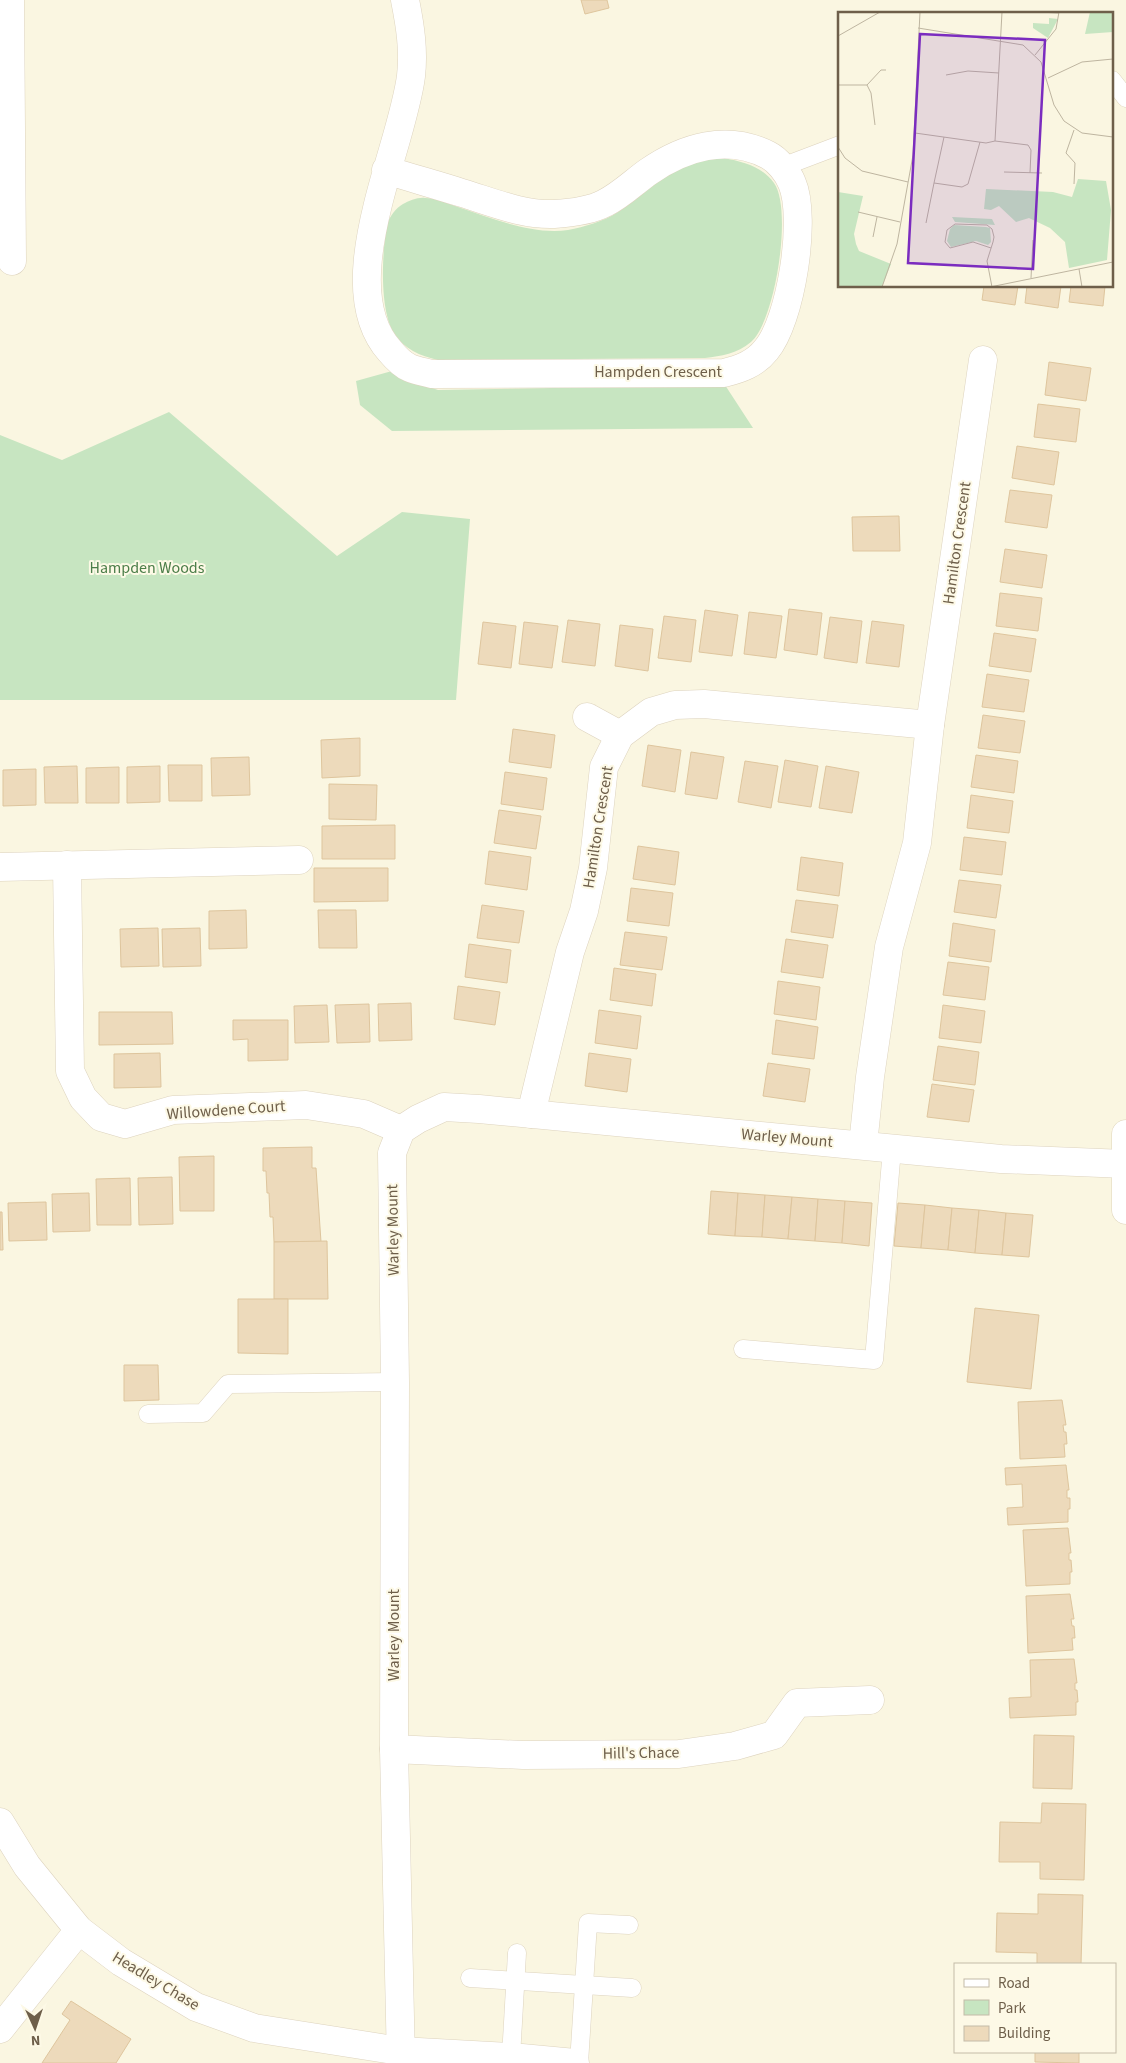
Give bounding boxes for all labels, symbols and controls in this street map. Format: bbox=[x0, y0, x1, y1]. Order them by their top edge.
inset map bbox=[838, 12, 1114, 288]
street label: Hampden Crescent bbox=[594, 361, 722, 383]
street label: Hamilton Crescent bbox=[937, 480, 977, 606]
park label: Hampden Woods bbox=[90, 557, 205, 579]
street label: Hamilton Crescent bbox=[577, 764, 619, 890]
street label: Willowdene Court bbox=[166, 1095, 287, 1125]
street label: Warley Mount bbox=[740, 1123, 834, 1153]
street label: Warley Mount bbox=[381, 1183, 405, 1276]
street label: Warley Mount bbox=[383, 1588, 405, 1681]
street label: Hill's Chace bbox=[602, 1741, 680, 1765]
street label: Headley Chase bbox=[108, 1946, 204, 2016]
legend bbox=[954, 1963, 1116, 2053]
text: Road bbox=[998, 1973, 1030, 1994]
text: Park bbox=[998, 1998, 1027, 2019]
north arrow bbox=[10, 2003, 60, 2053]
text: Building bbox=[998, 2023, 1051, 2044]
text: N bbox=[30, 2030, 41, 2050]

